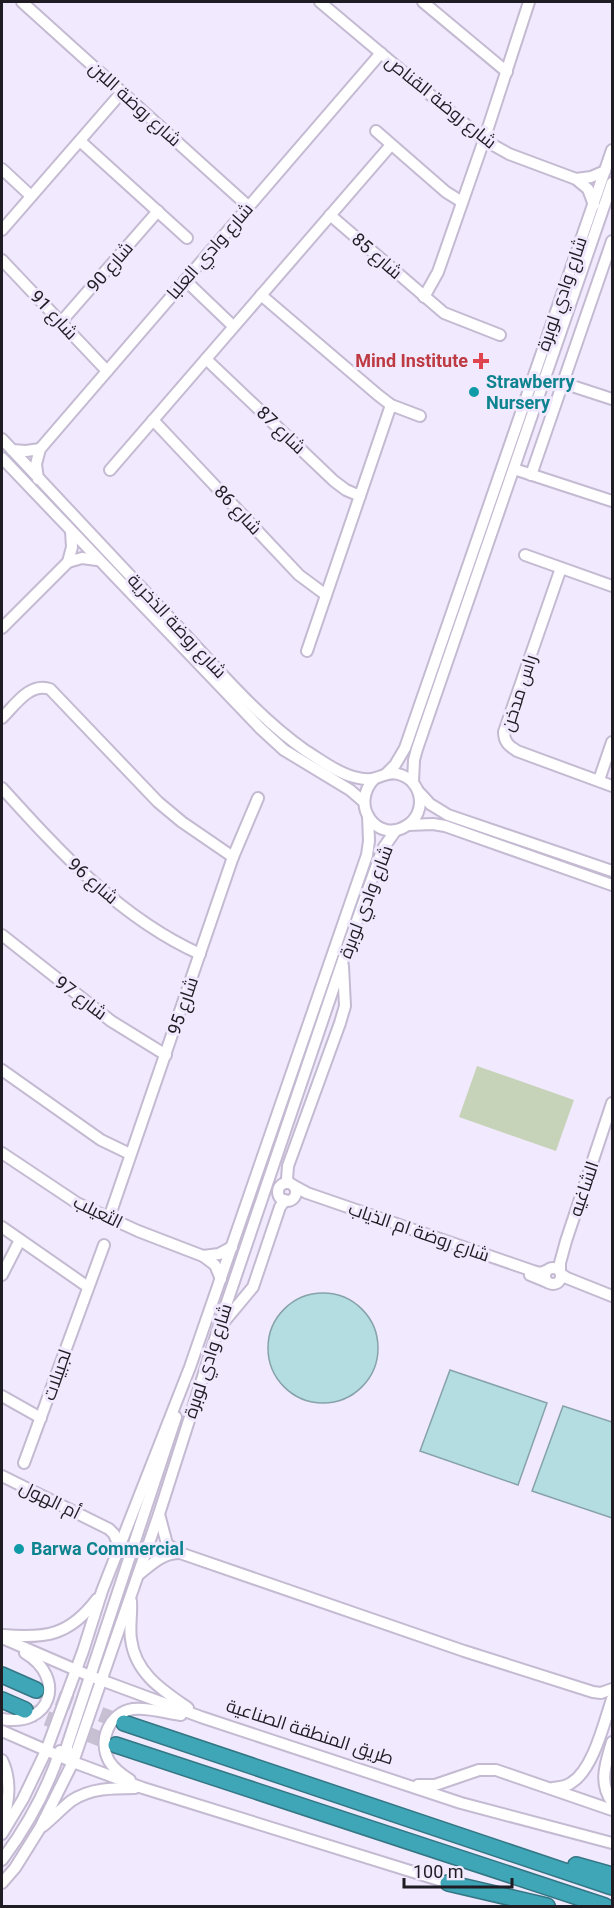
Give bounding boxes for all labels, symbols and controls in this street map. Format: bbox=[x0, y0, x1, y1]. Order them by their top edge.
street label: شارع روضة القناص bbox=[380, 50, 501, 154]
street label: شارع روضة اللبن bbox=[84, 57, 186, 152]
street label: شارع وادي العلبا bbox=[162, 198, 260, 306]
street label: شارع 85 bbox=[347, 228, 407, 285]
street label: شارع وادي لوبرة bbox=[532, 234, 595, 355]
street label: شارع 90 bbox=[82, 237, 139, 297]
street label: شارع 91 bbox=[25, 286, 82, 345]
place label: Mind Institute bbox=[355, 350, 468, 371]
marker: Mind Institute bbox=[472, 352, 490, 370]
place label: Strawberry Nursery bbox=[486, 371, 576, 413]
marker: Strawberry Nursery bbox=[467, 385, 481, 399]
street label: شارع 87 bbox=[251, 401, 310, 459]
street label: شارع 86 bbox=[209, 481, 266, 540]
street label: شارع روضة الذخرية bbox=[122, 569, 231, 684]
street label: راس مدخن bbox=[496, 652, 542, 734]
street label: شارع وادي لوبرة bbox=[334, 842, 400, 963]
street label: شارع 96 bbox=[63, 853, 123, 910]
street label: شارع 97 bbox=[50, 971, 111, 1026]
street label: شارع 95 bbox=[163, 974, 204, 1038]
street label: الشاغيه bbox=[564, 1159, 603, 1219]
street label: الثعيلب bbox=[70, 1191, 126, 1232]
street label: شارع روضة ام الذياب bbox=[345, 1198, 492, 1267]
street label: شارع وادي لوبرة bbox=[179, 1301, 240, 1422]
street label: لجبيلات bbox=[38, 1347, 75, 1403]
street label: أم الهول bbox=[16, 1476, 84, 1525]
place label: Barwa Commercial bbox=[31, 1538, 184, 1559]
marker: Barwa Commercial bbox=[12, 1542, 26, 1556]
street label: طريق المنطقة الصناعية bbox=[223, 1695, 397, 1770]
scale bar bbox=[404, 1851, 512, 1889]
text: 100 m bbox=[413, 1861, 464, 1882]

